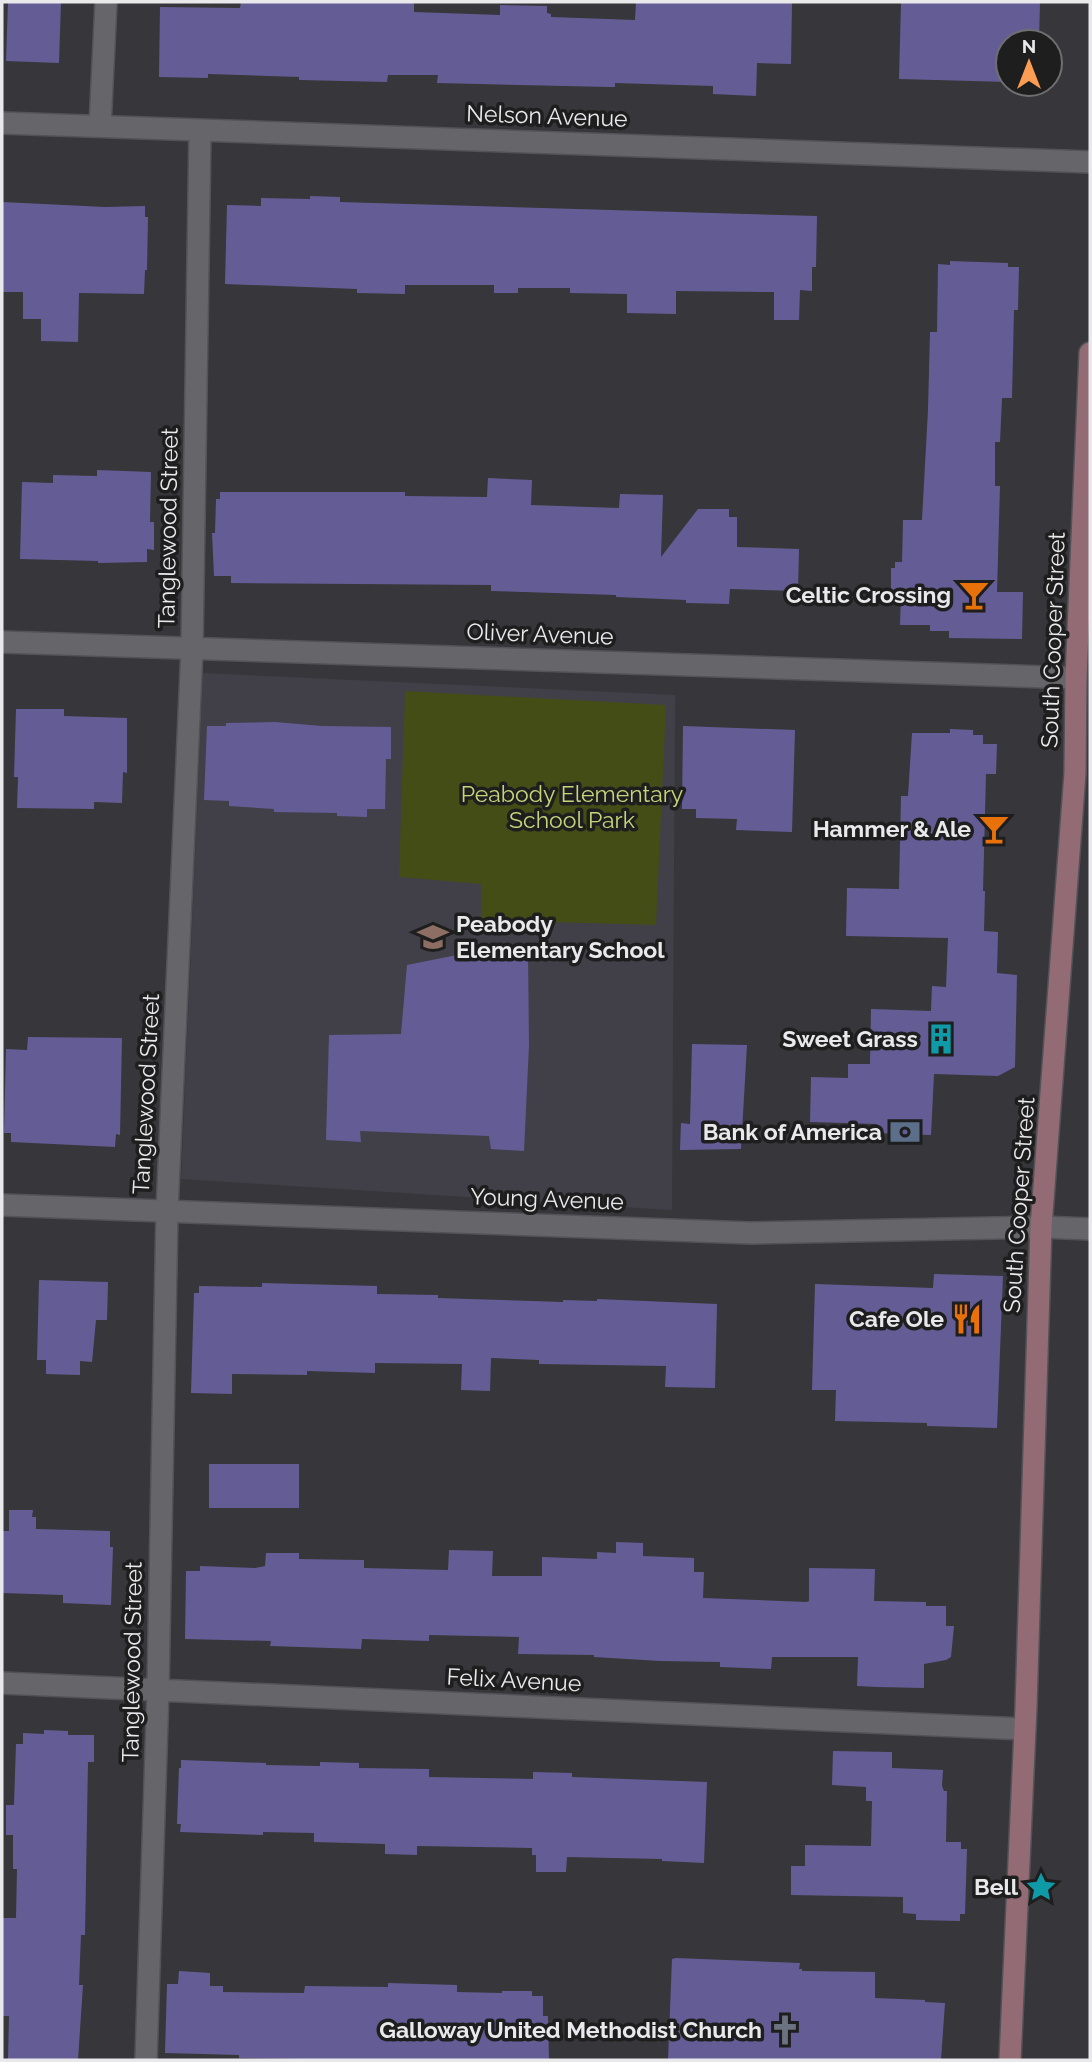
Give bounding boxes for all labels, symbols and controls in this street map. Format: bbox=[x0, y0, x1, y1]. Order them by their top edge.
north arrow bbox=[994, 28, 1064, 98]
text: N bbox=[1022, 35, 1036, 57]
street label: Nelson Avenue bbox=[466, 99, 628, 132]
street label: Tanglewood Street bbox=[152, 427, 183, 629]
street label: South Cooper Street bbox=[1035, 531, 1070, 749]
bar icon: Celtic Crossing bbox=[957, 578, 991, 612]
place label: Celtic Crossing bbox=[786, 581, 951, 608]
street label: Oliver Avenue bbox=[466, 617, 614, 650]
park label: Peabody Elementary School Park bbox=[461, 780, 683, 833]
bar icon: Hammer & Ale bbox=[977, 812, 1011, 846]
place label: Hammer & Ale bbox=[813, 815, 971, 842]
place label: Peabody Elementary School bbox=[456, 910, 665, 963]
school or university icon: Peabody Elementary School bbox=[416, 920, 450, 954]
street label: Tanglewood Street bbox=[127, 993, 164, 1195]
building icon: Sweet Grass bbox=[924, 1022, 958, 1056]
place label: Sweet Grass bbox=[782, 1025, 918, 1052]
street label: South Cooper Street bbox=[997, 1096, 1040, 1314]
bank icon: Bank of America bbox=[888, 1115, 922, 1149]
place label: Bank of America bbox=[703, 1118, 882, 1145]
street label: Young Avenue bbox=[470, 1182, 624, 1215]
restaurant icon: Cafe Ole bbox=[950, 1302, 984, 1336]
place label: Cafe Ole bbox=[849, 1305, 944, 1332]
street label: Tanglewood Street bbox=[116, 1561, 147, 1763]
street label: Felix Avenue bbox=[446, 1662, 582, 1697]
place icon: Bell bbox=[1024, 1870, 1058, 1904]
place label: Bell bbox=[974, 1873, 1019, 1900]
church icon: Galloway United Methodist Church bbox=[768, 2013, 802, 2047]
place label: Galloway United Methodist Church bbox=[379, 2016, 762, 2043]

